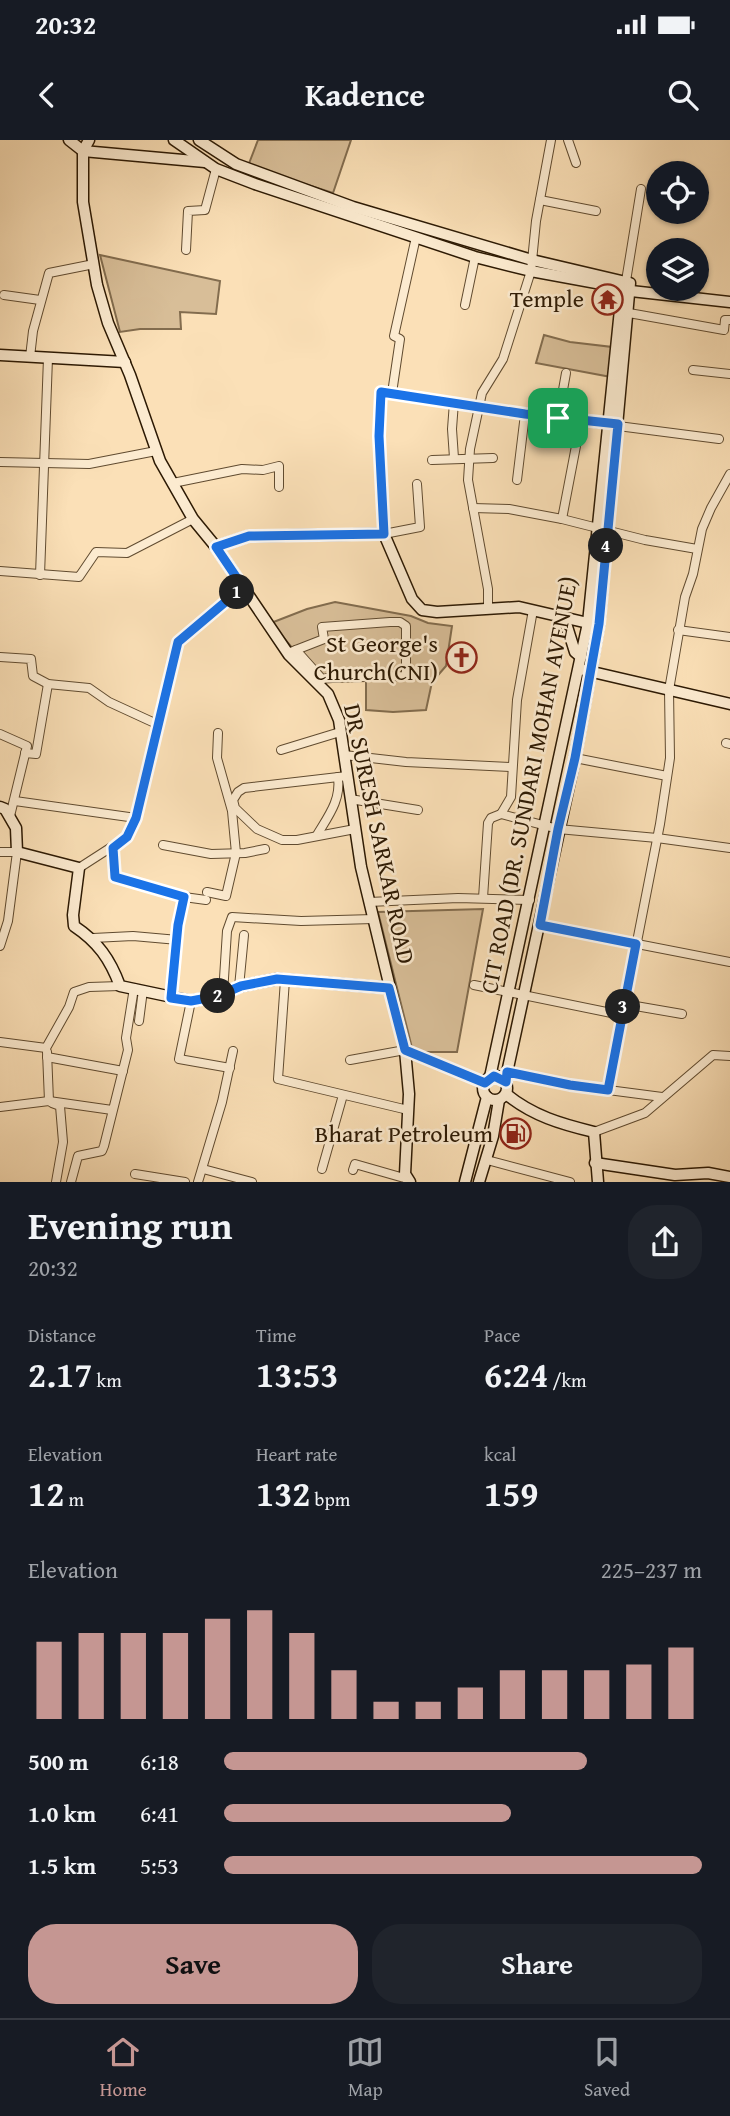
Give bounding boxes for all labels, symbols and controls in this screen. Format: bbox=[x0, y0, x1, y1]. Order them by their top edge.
text: 20:32 bbox=[35, 5, 96, 44]
text: Kadence bbox=[305, 71, 425, 118]
icon: back bbox=[28, 76, 66, 114]
icon: search bbox=[664, 76, 702, 114]
map controls bbox=[646, 161, 709, 301]
button: locate bbox=[646, 161, 709, 224]
button: layers bbox=[646, 238, 709, 301]
place label: Temple bbox=[510, 281, 584, 316]
temple icon: Temple bbox=[590, 282, 624, 316]
pin bbox=[528, 388, 588, 448]
icon: arrive bbox=[539, 399, 577, 437]
pin: 4 bbox=[588, 528, 624, 564]
text: 4 bbox=[601, 531, 610, 559]
street label: CIT ROAD (DR. SUNDARI MOHAN AVENUE) bbox=[471, 573, 586, 996]
pin: 1 bbox=[219, 574, 254, 610]
text: 1 bbox=[232, 577, 241, 605]
place label: St George's Church(CNI) bbox=[314, 626, 438, 689]
church icon: St George's Church(CNI) bbox=[444, 641, 478, 675]
street label: DR SURESH SARKAR ROAD bbox=[335, 701, 424, 967]
pin: 2 bbox=[200, 978, 235, 1014]
text: 2 bbox=[213, 981, 222, 1009]
pin: 3 bbox=[606, 990, 640, 1024]
text: 3 bbox=[618, 992, 627, 1020]
place label: Bharat Petroleum bbox=[315, 1116, 493, 1151]
fuel station icon: Bharat Petroleum bbox=[499, 1117, 533, 1151]
text: Evening run bbox=[28, 1197, 232, 1253]
button: share bbox=[628, 1205, 702, 1279]
text: 20:32 bbox=[28, 1251, 78, 1284]
text: Distance bbox=[28, 1321, 96, 1349]
text: Time bbox=[256, 1321, 296, 1349]
text: Pace bbox=[484, 1321, 521, 1349]
text: 2.17 bbox=[28, 1349, 92, 1400]
text: 13:53 bbox=[256, 1349, 338, 1400]
text: 6:24 bbox=[484, 1349, 548, 1400]
text: km bbox=[92, 1366, 122, 1394]
text: /km bbox=[548, 1366, 587, 1394]
text: Elevation bbox=[28, 1440, 102, 1468]
text: Heart rate bbox=[256, 1440, 337, 1468]
text: kcal bbox=[484, 1440, 516, 1468]
text: 12 bbox=[28, 1468, 64, 1519]
text: 132 bbox=[256, 1468, 310, 1519]
text: 159 bbox=[484, 1468, 538, 1519]
text: m bbox=[64, 1485, 84, 1513]
text: bpm bbox=[310, 1485, 350, 1513]
text: Elevation bbox=[28, 1553, 118, 1586]
text: 225–237 m bbox=[601, 1553, 702, 1586]
text: 500 m bbox=[28, 1745, 89, 1778]
text: 6:18 bbox=[140, 1745, 179, 1778]
text: 1.0 km bbox=[28, 1797, 96, 1830]
text: 6:41 bbox=[140, 1797, 179, 1830]
text: 1.5 km bbox=[28, 1849, 96, 1882]
text: 5:53 bbox=[140, 1849, 179, 1882]
button: Save bbox=[28, 1924, 358, 2004]
button: Share bbox=[372, 1924, 702, 2004]
tab: Home bbox=[100, 2033, 147, 2103]
tab: Map bbox=[346, 2033, 384, 2103]
tab: Saved bbox=[584, 2033, 630, 2103]

